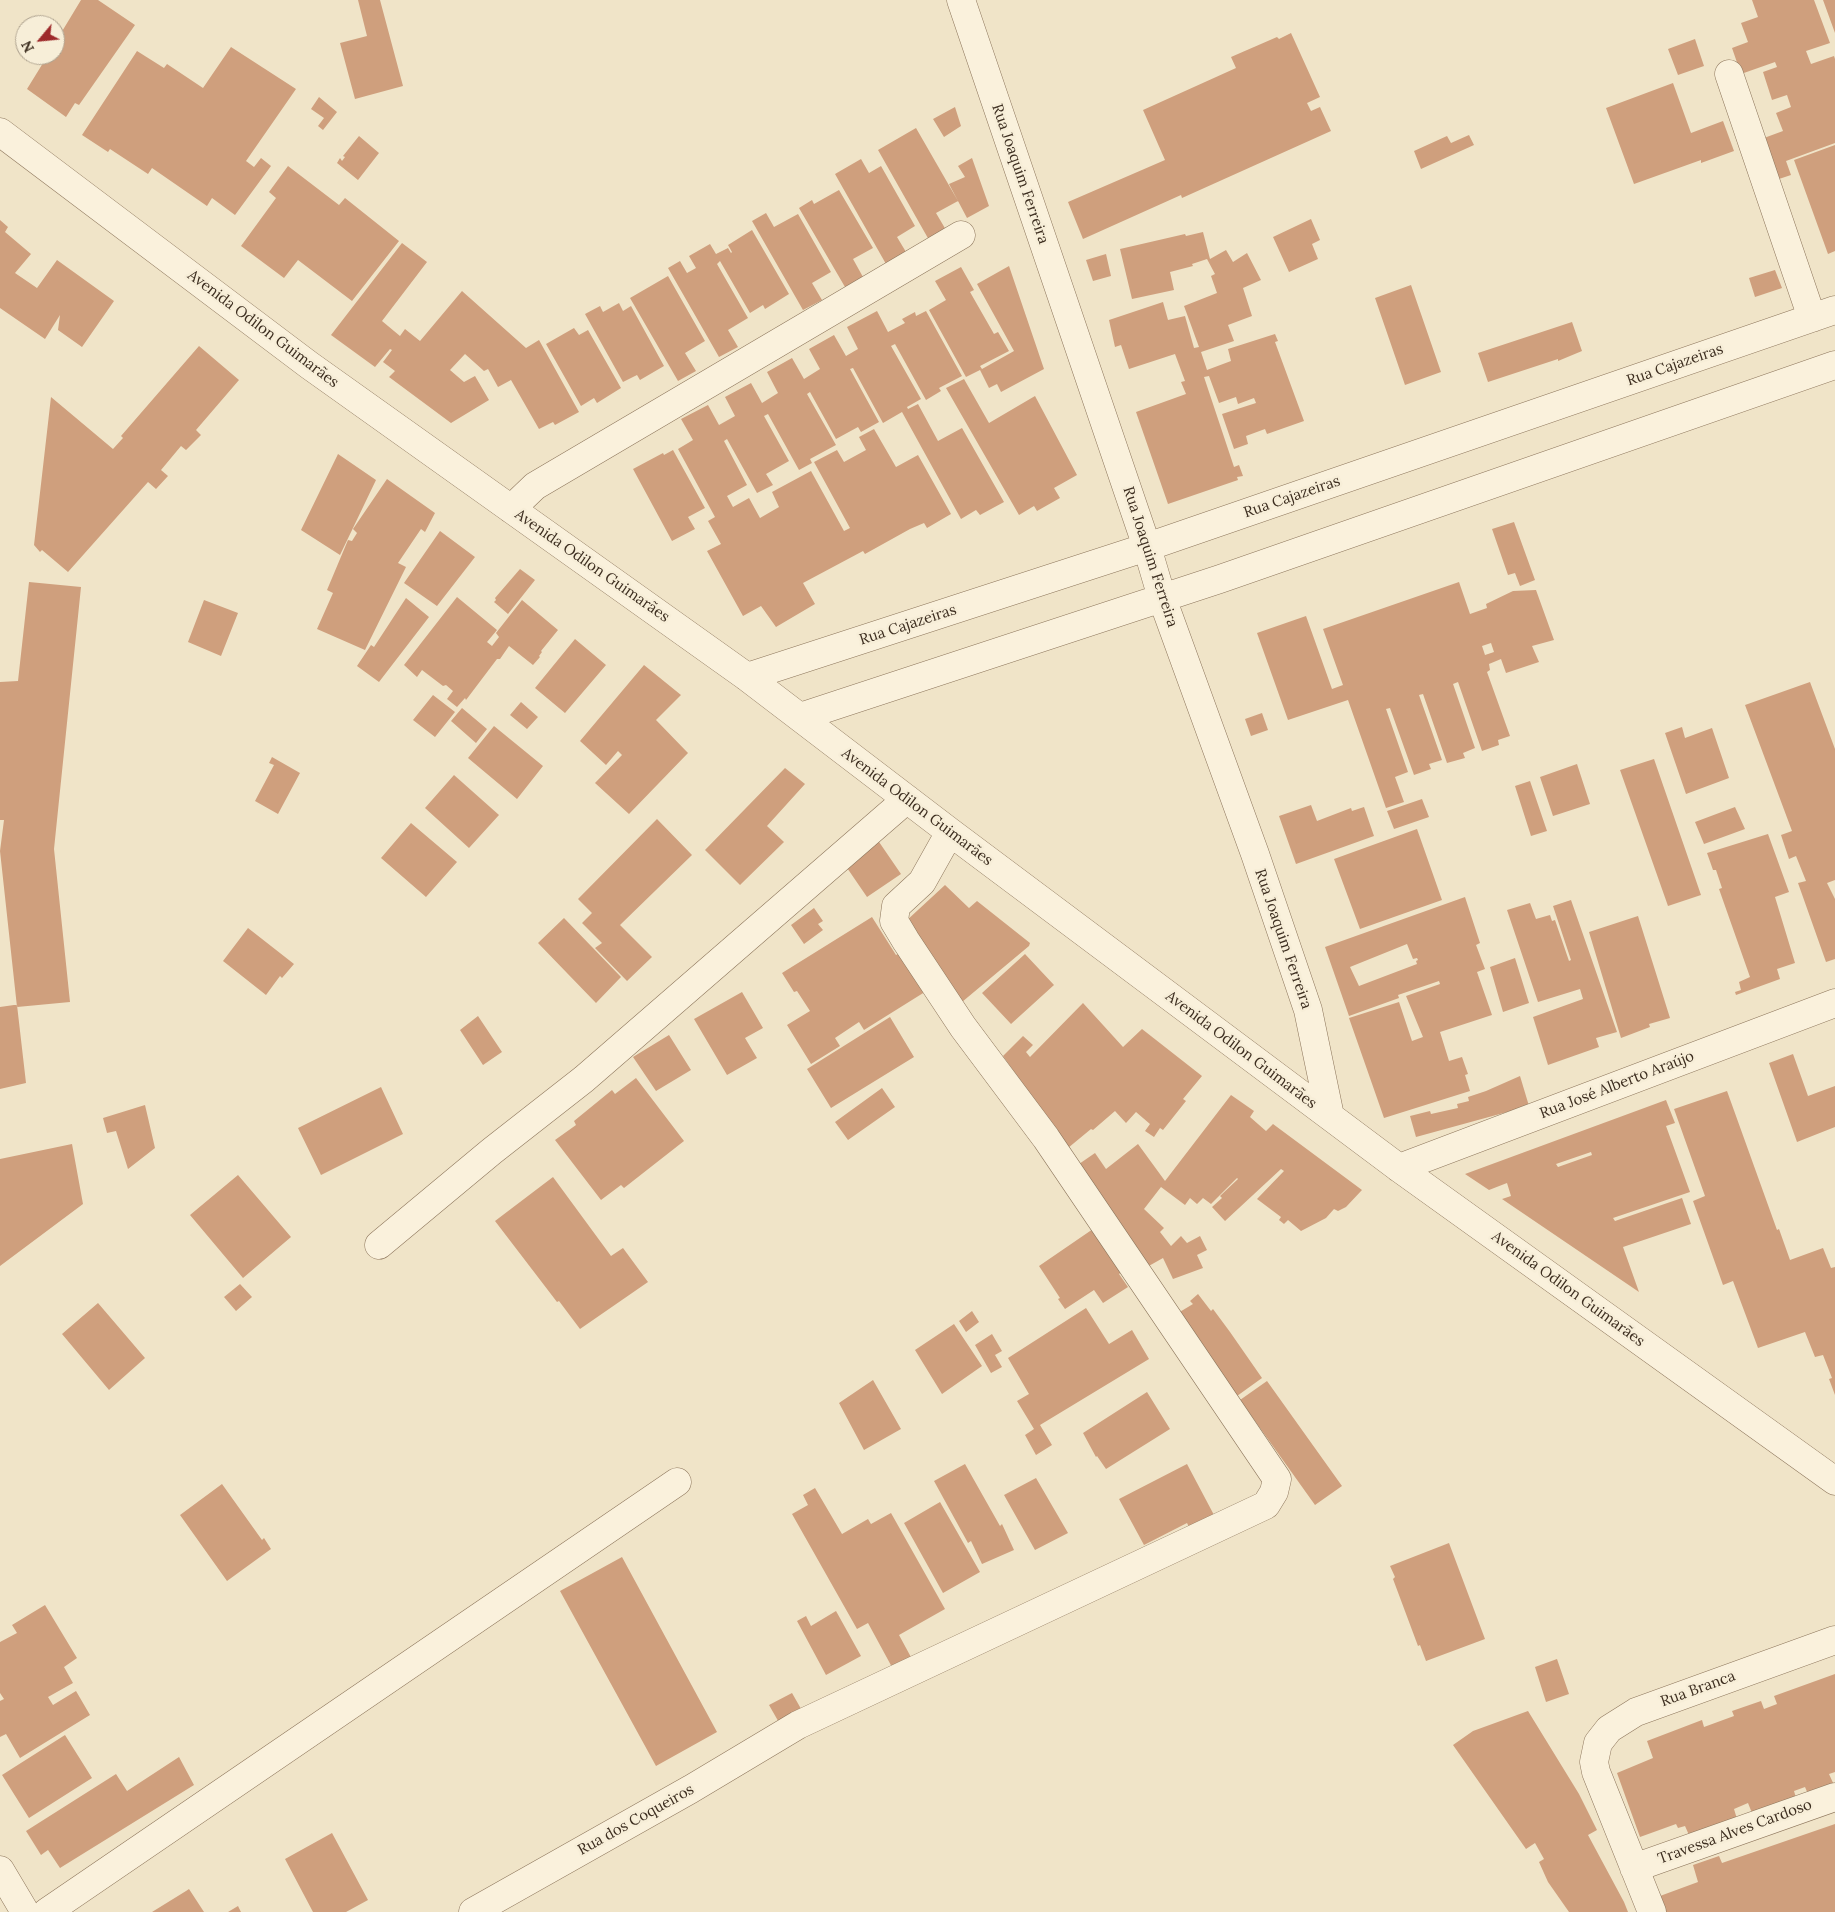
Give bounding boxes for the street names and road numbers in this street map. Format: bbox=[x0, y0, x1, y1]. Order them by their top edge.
street label: Rua Joaquim Ferreira bbox=[988, 102, 1052, 246]
street label: Avenida Odilon Guimarães bbox=[184, 266, 342, 392]
street label: Rua Cajazeiras bbox=[1624, 340, 1726, 390]
street label: Rua Cajazeiras bbox=[1241, 472, 1343, 522]
street label: Rua Joaquim Ferreira bbox=[1119, 484, 1181, 630]
street label: Avenida Odilon Guimarães bbox=[511, 506, 673, 626]
street label: Rua Cajazeiras bbox=[857, 601, 959, 649]
street label: Avenida Odilon Guimarães bbox=[838, 744, 996, 870]
street label: Rua Joaquim Ferreira bbox=[1251, 867, 1315, 1011]
street label: Avenida Odilon Guimarães bbox=[1162, 987, 1320, 1113]
street label: Rua José Alberto Araújo bbox=[1537, 1047, 1697, 1123]
street label: Avenida Odilon Guimarães bbox=[1488, 1227, 1648, 1351]
street label: Rua Branca bbox=[1658, 1667, 1738, 1711]
street label: Rua dos Coqueiros bbox=[575, 1781, 697, 1859]
street label: Travessa Alves Cardoso bbox=[1656, 1796, 1814, 1868]

